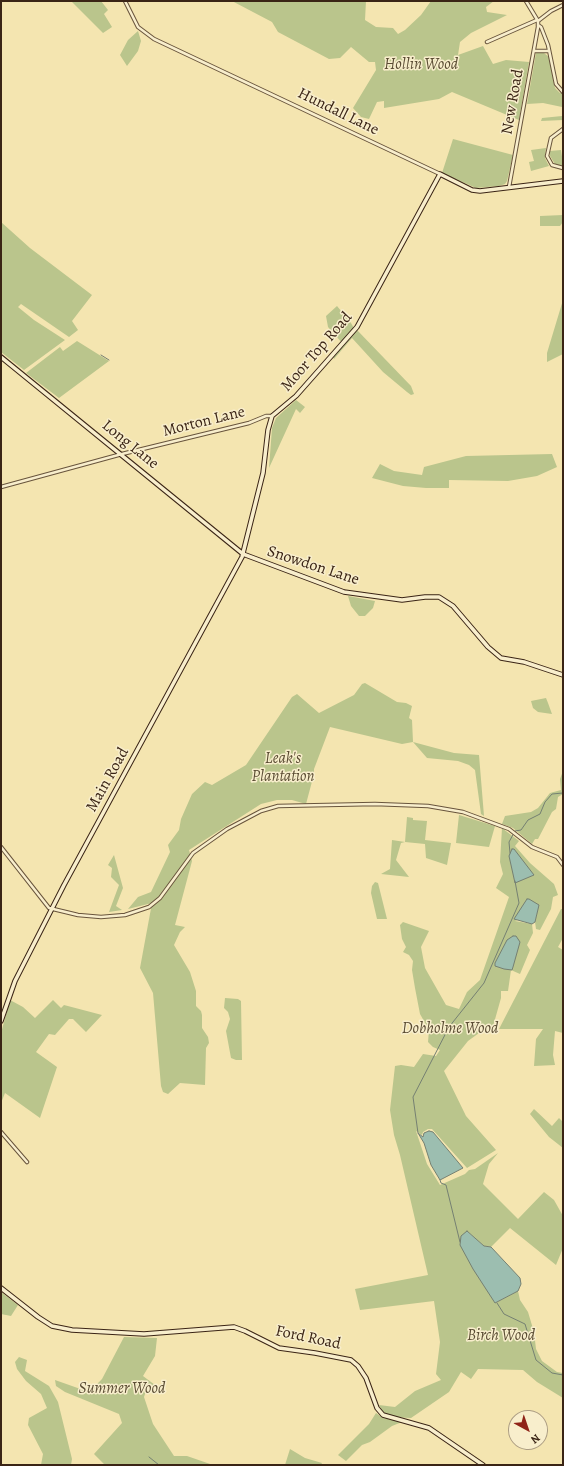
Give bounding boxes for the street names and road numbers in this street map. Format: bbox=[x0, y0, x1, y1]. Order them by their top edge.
street label: New Road bbox=[498, 68, 528, 136]
street label: Hundall Lane bbox=[294, 84, 382, 140]
street label: Moor Top Road bbox=[277, 308, 357, 396]
street label: Morton Lane bbox=[161, 403, 247, 441]
street label: Long Lane bbox=[98, 416, 162, 474]
street label: Snowdon Lane bbox=[264, 542, 362, 590]
street label: Main Road bbox=[82, 744, 134, 816]
street label: Ford Road bbox=[273, 1322, 343, 1354]

